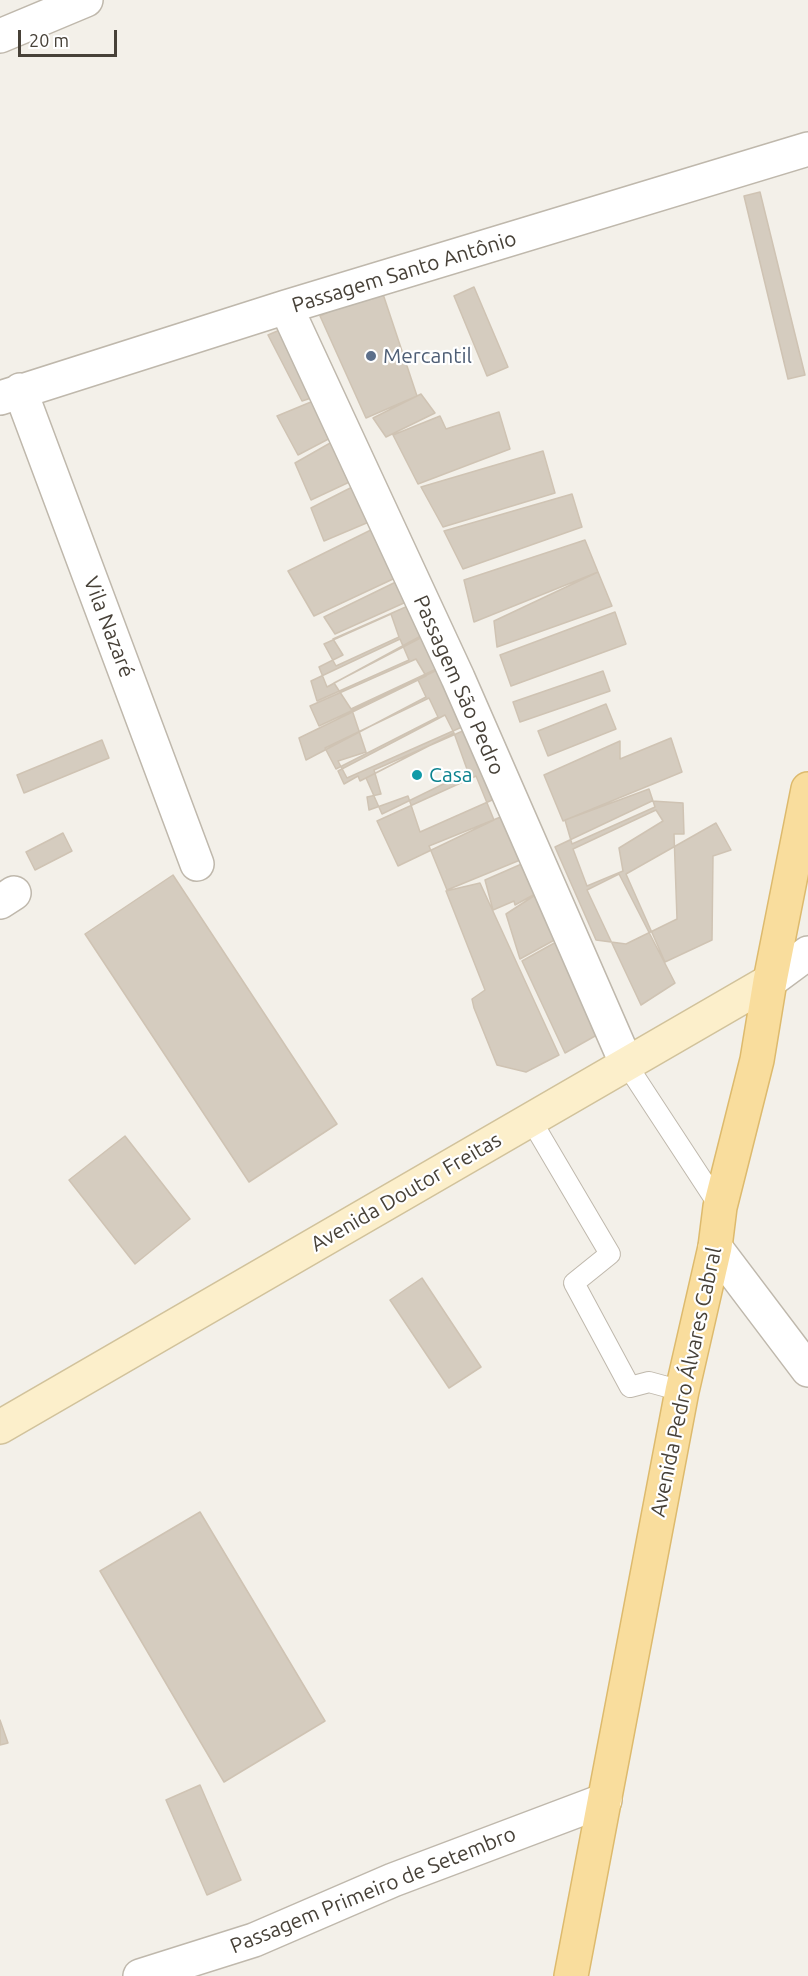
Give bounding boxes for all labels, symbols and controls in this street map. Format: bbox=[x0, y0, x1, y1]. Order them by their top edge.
scale bar bbox=[21, 18, 120, 56]
text: 20 m bbox=[29, 30, 69, 50]
street label: Passagem Santo Antônio bbox=[289, 226, 519, 318]
place label: Mercantil bbox=[383, 343, 472, 369]
marker: Mercantil bbox=[364, 349, 378, 363]
street label: Vila Nazaré bbox=[78, 573, 140, 681]
street label: Passagem São Pedro bbox=[408, 591, 510, 779]
place label: Casa bbox=[429, 762, 473, 788]
marker: Casa bbox=[410, 768, 424, 782]
street label: Avenida Doutor Freitas bbox=[306, 1127, 506, 1257]
street label: Avenida Pedro Álvares Cabral bbox=[645, 1245, 727, 1519]
street label: Passagem Primeiro de Setembro bbox=[226, 1821, 520, 1959]

